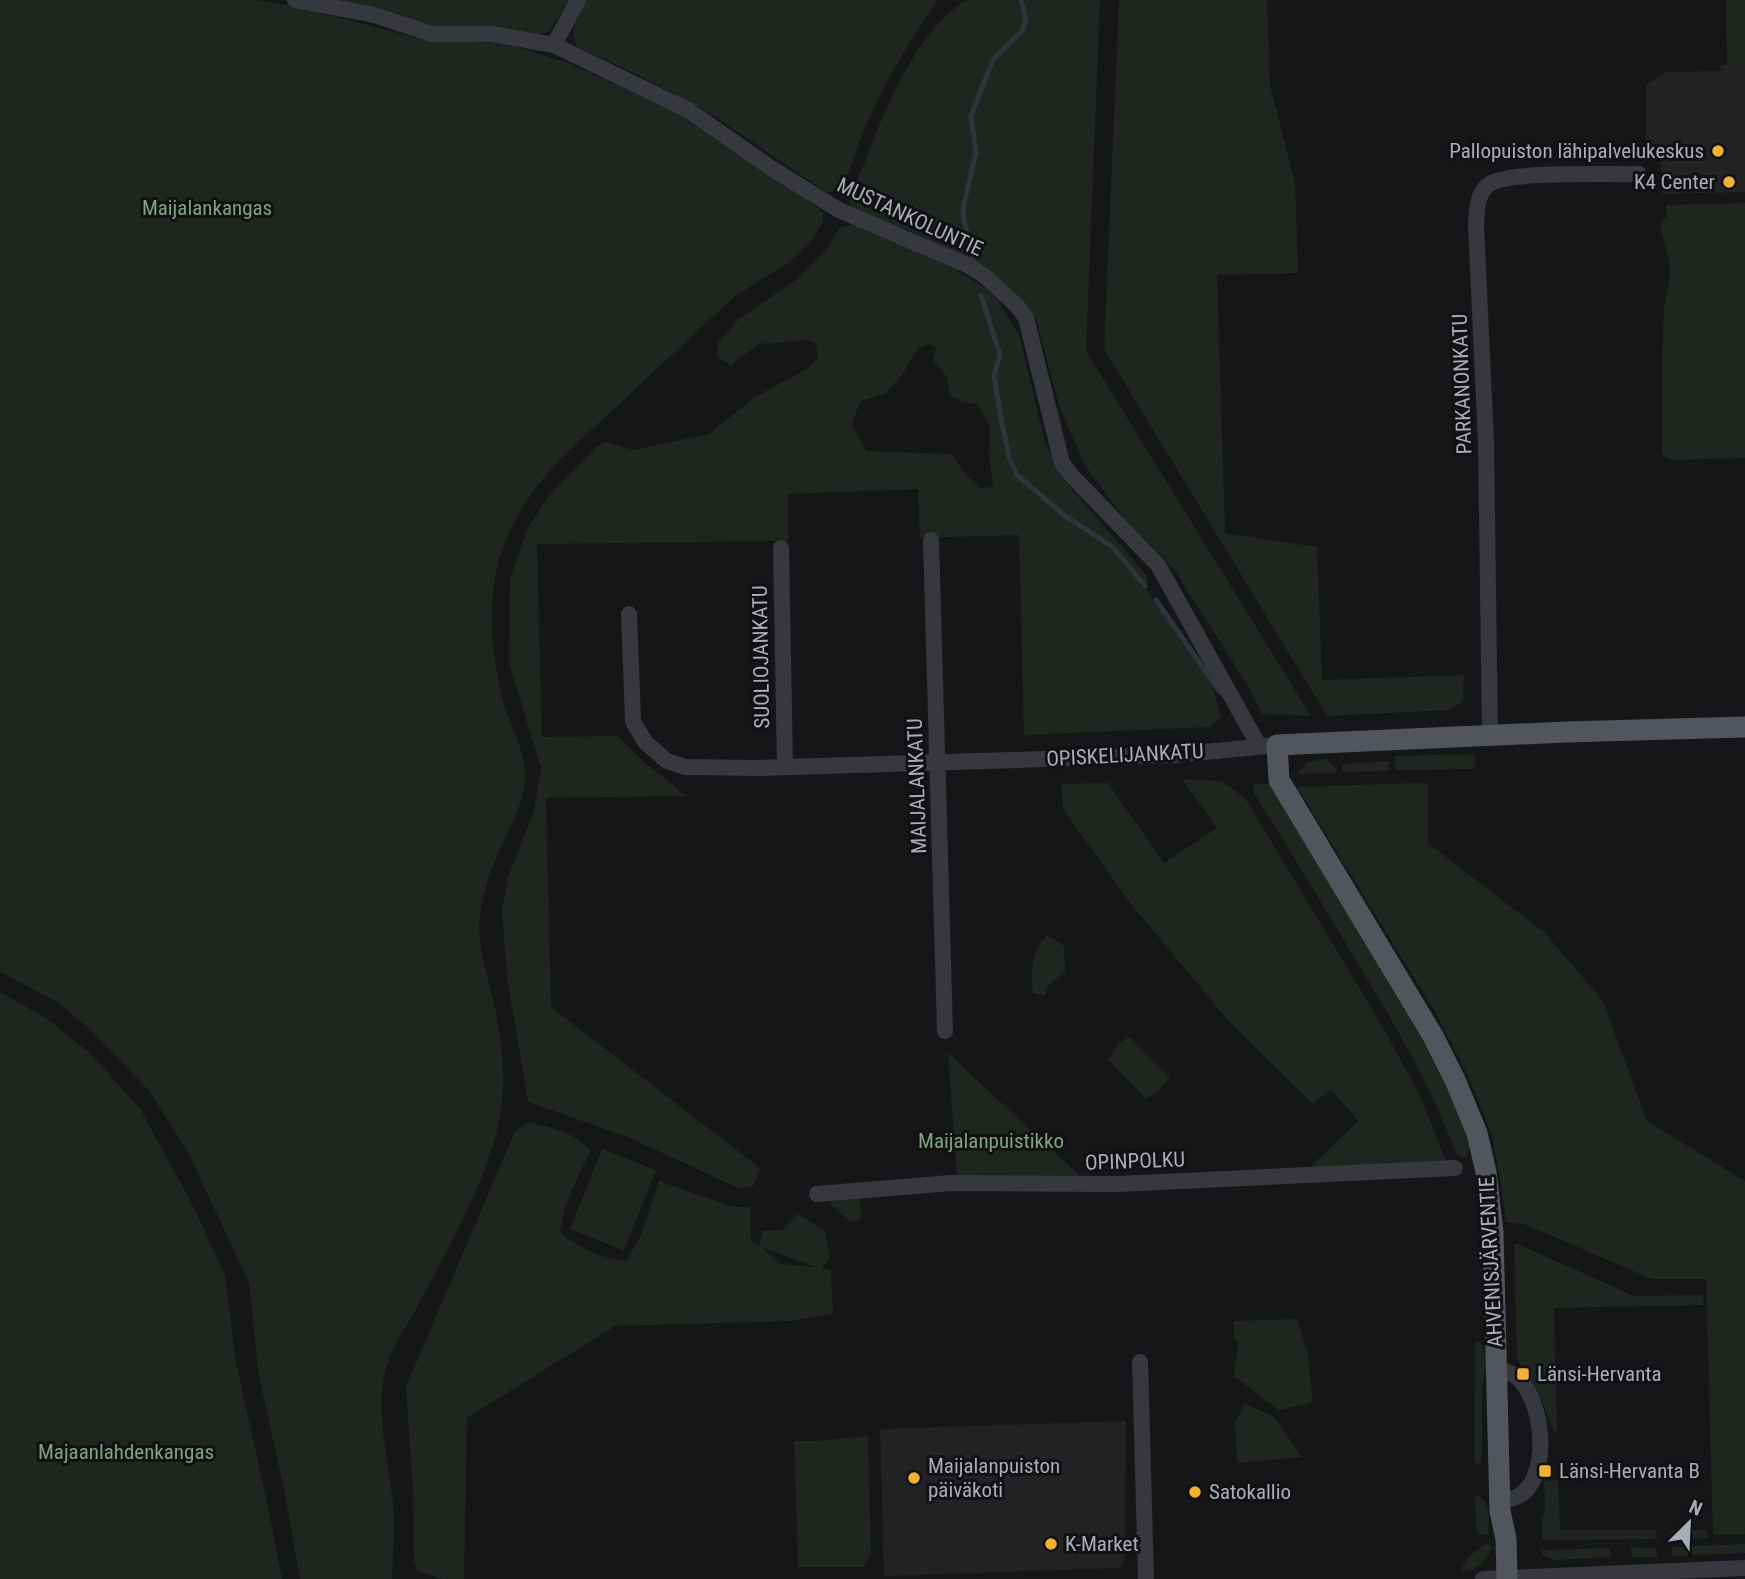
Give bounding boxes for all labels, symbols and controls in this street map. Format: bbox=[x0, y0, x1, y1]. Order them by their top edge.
place label: Pallopuiston lähipalvelukeskus bbox=[1449, 139, 1704, 163]
marker: Pallopuiston lähipalvelukeskus bbox=[1710, 143, 1726, 159]
place label: K4 Center bbox=[1634, 170, 1715, 194]
street label: MUSTANKOLUNTIE bbox=[833, 173, 987, 261]
marker: K4 Center bbox=[1721, 174, 1737, 190]
park label: Maijalankangas bbox=[142, 196, 272, 220]
street label: PARKANONKATU bbox=[1448, 313, 1476, 455]
street label: SUOLIOJANKATU bbox=[748, 585, 774, 729]
street label: MAIJALANKATU bbox=[903, 718, 931, 854]
street label: OPISKELIJANKATU bbox=[1046, 739, 1204, 771]
park label: Maijalanpuistikko bbox=[918, 1129, 1064, 1153]
street label: OPINPOLKU bbox=[1085, 1147, 1185, 1175]
street label: AHVENISJÄRVENTIE bbox=[1475, 1176, 1507, 1348]
place label: Länsi-Hervanta bbox=[1537, 1362, 1662, 1386]
marker: Länsi-Hervanta bbox=[1515, 1366, 1531, 1382]
park label: Majaanlahdenkangas bbox=[38, 1440, 214, 1464]
place label: Maijalanpuiston päiväkoti bbox=[928, 1454, 1060, 1502]
place label: Länsi-Hervanta B bbox=[1559, 1459, 1700, 1483]
marker: Länsi-Hervanta B bbox=[1537, 1463, 1553, 1479]
marker: Maijalanpuiston päiväkoti bbox=[906, 1470, 922, 1486]
place label: Satokallio bbox=[1209, 1480, 1291, 1504]
marker: Satokallio bbox=[1187, 1484, 1203, 1500]
north arrow bbox=[1654, 1488, 1724, 1558]
text: N bbox=[1686, 1495, 1706, 1521]
place label: K-Market bbox=[1065, 1532, 1139, 1556]
marker: K-Market bbox=[1043, 1536, 1059, 1552]

